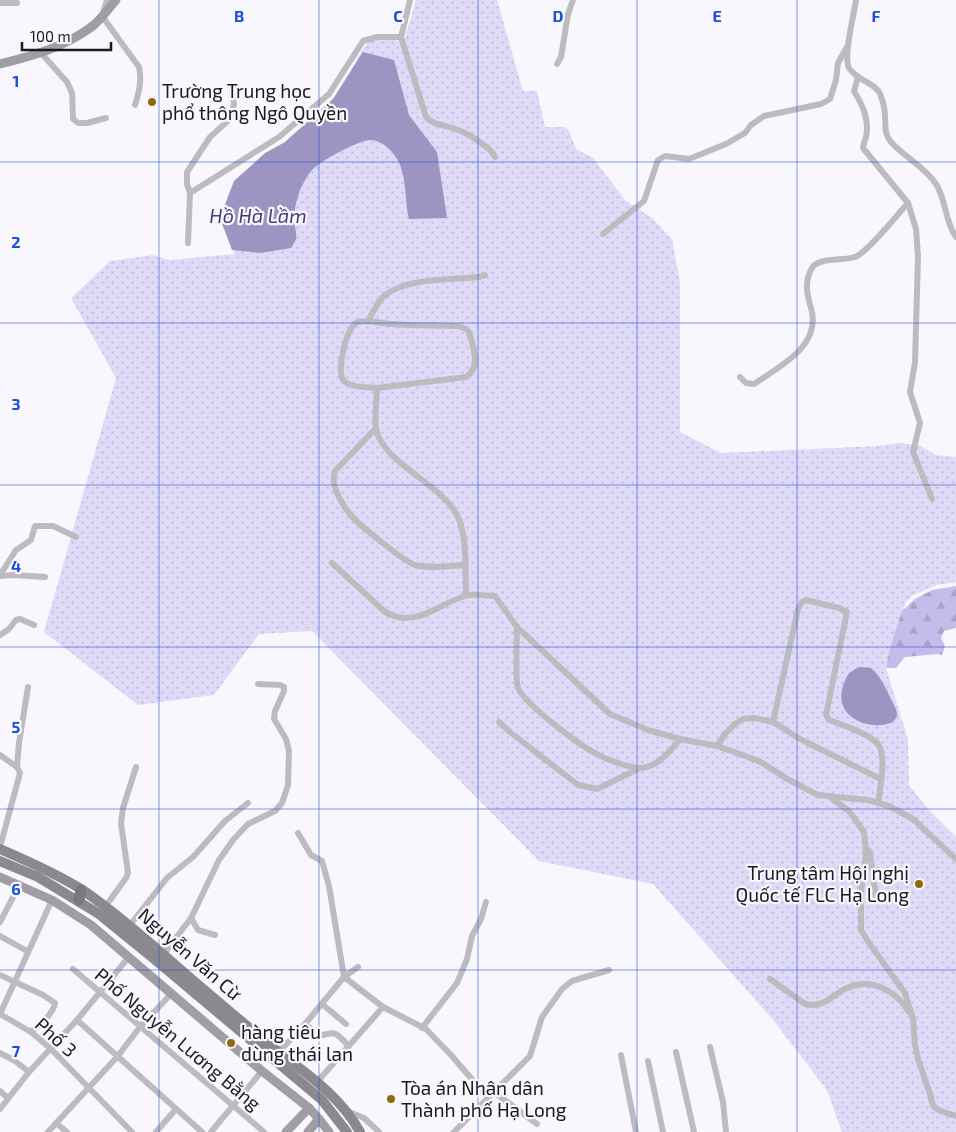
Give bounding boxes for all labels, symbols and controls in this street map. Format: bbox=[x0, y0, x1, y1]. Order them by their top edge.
text: B bbox=[234, 6, 244, 25]
text: C bbox=[393, 6, 403, 25]
text: D bbox=[553, 6, 564, 25]
text: E bbox=[712, 6, 722, 25]
text: F bbox=[872, 6, 881, 25]
scale bar bbox=[22, 20, 111, 52]
text: 100 m bbox=[30, 27, 71, 45]
text: 1 bbox=[13, 71, 19, 90]
place label: Trường Trung học phổ thông Ngô Quyền bbox=[162, 79, 347, 124]
marker: Trường Trung học phổ thông Ngô Quyền bbox=[146, 96, 158, 108]
water label: Hồ Hà Lầm bbox=[209, 203, 307, 227]
text: 2 bbox=[11, 232, 21, 251]
text: 3 bbox=[11, 394, 21, 413]
text: 4 bbox=[11, 556, 21, 575]
text: 5 bbox=[12, 717, 21, 736]
place label: Trung tâm Hội nghị Quốc tế FLC Hạ Long bbox=[736, 861, 909, 906]
marker: Trung tâm Hội nghị Quốc tế FLC Hạ Long bbox=[913, 878, 925, 890]
text: 6 bbox=[11, 879, 21, 898]
street label: Nguyễn Văn Cừ bbox=[134, 903, 247, 1005]
street label: Phố Nguyễn Lương Bằng bbox=[91, 963, 266, 1115]
street label: Phố 3 bbox=[31, 1012, 82, 1061]
place label: hàng tiêu dùng thái lan bbox=[241, 1020, 353, 1065]
marker: hàng tiêu dùng thái lan bbox=[225, 1037, 237, 1049]
text: 7 bbox=[12, 1041, 21, 1060]
place label: Tòa án Nhân dân Thành phố Hạ Long bbox=[401, 1076, 567, 1121]
marker: Tòa án Nhân dân Thành phố Hạ Long bbox=[385, 1093, 397, 1105]

